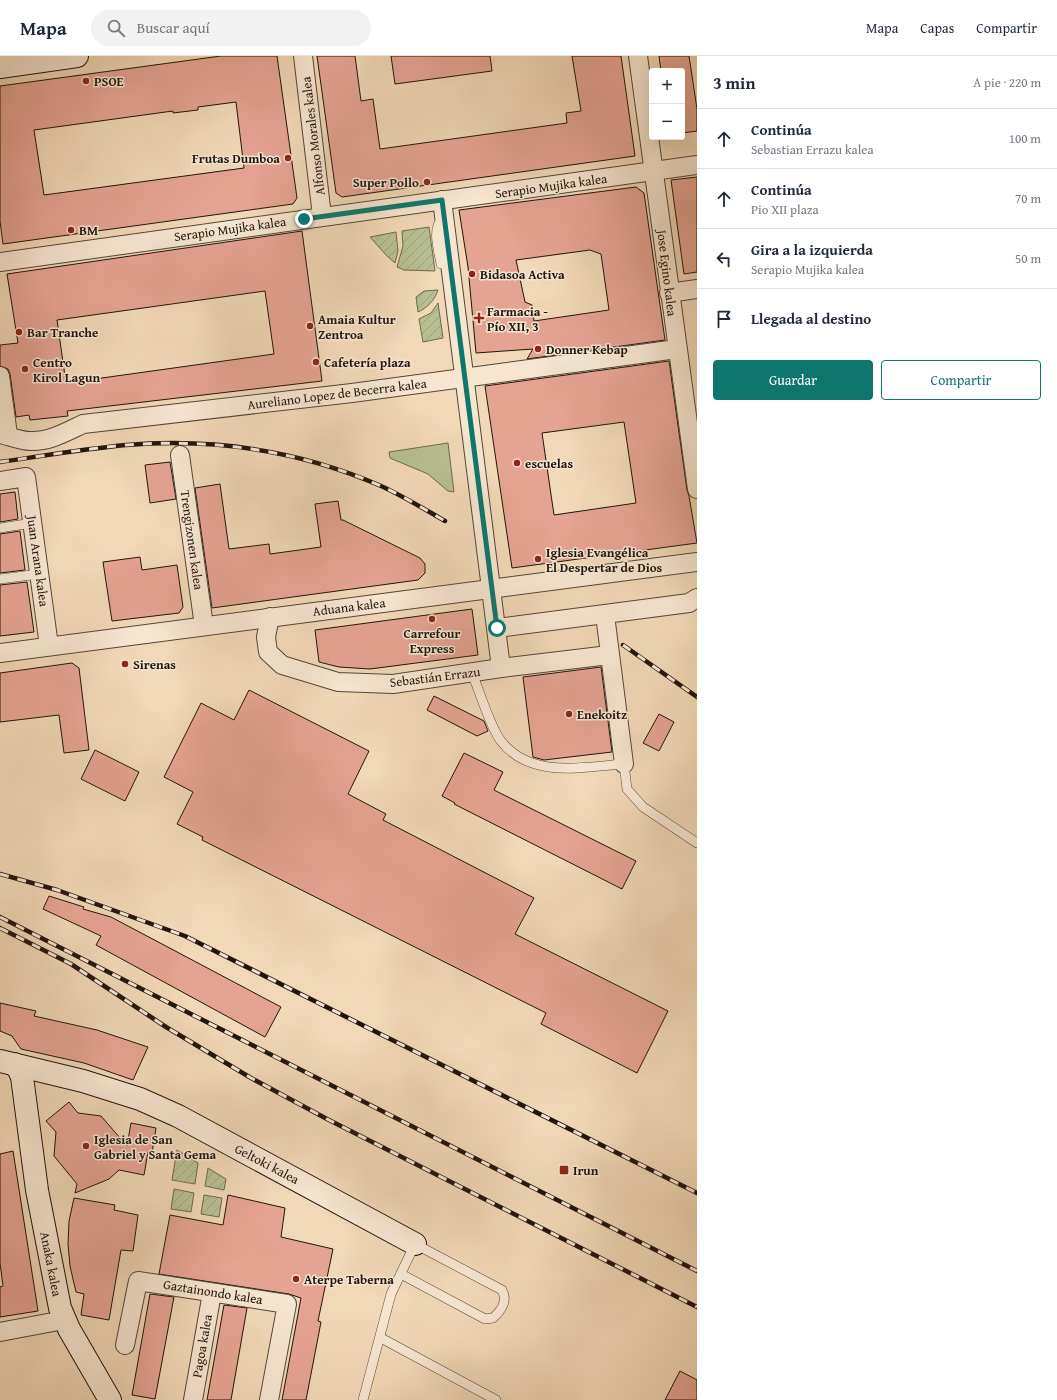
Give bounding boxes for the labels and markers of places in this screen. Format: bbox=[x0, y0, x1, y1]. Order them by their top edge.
place label: PSOE bbox=[94, 72, 124, 91]
marker: PSOE bbox=[81, 76, 91, 86]
place label: Frutas Dumboa bbox=[192, 149, 280, 168]
marker: Frutas Dumboa bbox=[283, 153, 293, 163]
place label: Super Pollo bbox=[353, 173, 419, 192]
marker: Super Pollo bbox=[422, 177, 432, 187]
place label: BM bbox=[79, 221, 98, 240]
marker: BM bbox=[66, 225, 76, 235]
place label: Bidasoa Activa bbox=[480, 265, 565, 284]
marker: Bidasoa Activa bbox=[467, 269, 477, 279]
place label: Farmacia - Pío XII, 3 bbox=[487, 302, 548, 336]
place label: Amaia Kultur Zentroa bbox=[318, 310, 396, 344]
marker: Farmacia - Pío XII, 3 bbox=[474, 313, 484, 323]
marker: Amaia Kultur Zentroa bbox=[305, 321, 315, 331]
place label: Bar Tranche bbox=[27, 323, 98, 342]
marker: Bar Tranche bbox=[14, 327, 24, 337]
place label: Donner Kebap bbox=[546, 340, 628, 359]
marker: Donner Kebap bbox=[533, 344, 543, 354]
place label: Centro Kirol Lagun bbox=[33, 353, 101, 387]
place label: Cafetería plaza bbox=[324, 353, 411, 372]
marker: Cafetería plaza bbox=[311, 357, 321, 367]
marker: Centro Kirol Lagun bbox=[20, 364, 30, 374]
place label: escuelas bbox=[525, 454, 574, 473]
marker: escuelas bbox=[512, 458, 522, 468]
place label: Iglesia Evangélica El Despertar de Dios bbox=[546, 543, 663, 577]
marker: Iglesia Evangélica El Despertar de Dios bbox=[533, 554, 543, 564]
marker: Carrefour Express bbox=[427, 614, 437, 624]
place label: Carrefour Express bbox=[403, 624, 461, 658]
place label: Sirenas bbox=[133, 655, 176, 674]
marker: Sirenas bbox=[120, 659, 130, 669]
place label: Enekoitz bbox=[577, 705, 627, 724]
marker: Enekoitz bbox=[564, 709, 574, 719]
place label: Iglesia de San Gabriel y Santa Gema bbox=[94, 1130, 217, 1164]
marker: Iglesia de San Gabriel y Santa Gema bbox=[81, 1141, 91, 1151]
place label: Irun bbox=[573, 1161, 599, 1180]
marker: Irun bbox=[558, 1164, 570, 1176]
place label: Aterpe Taberna bbox=[304, 1270, 394, 1289]
marker: Aterpe Taberna bbox=[291, 1274, 301, 1284]

